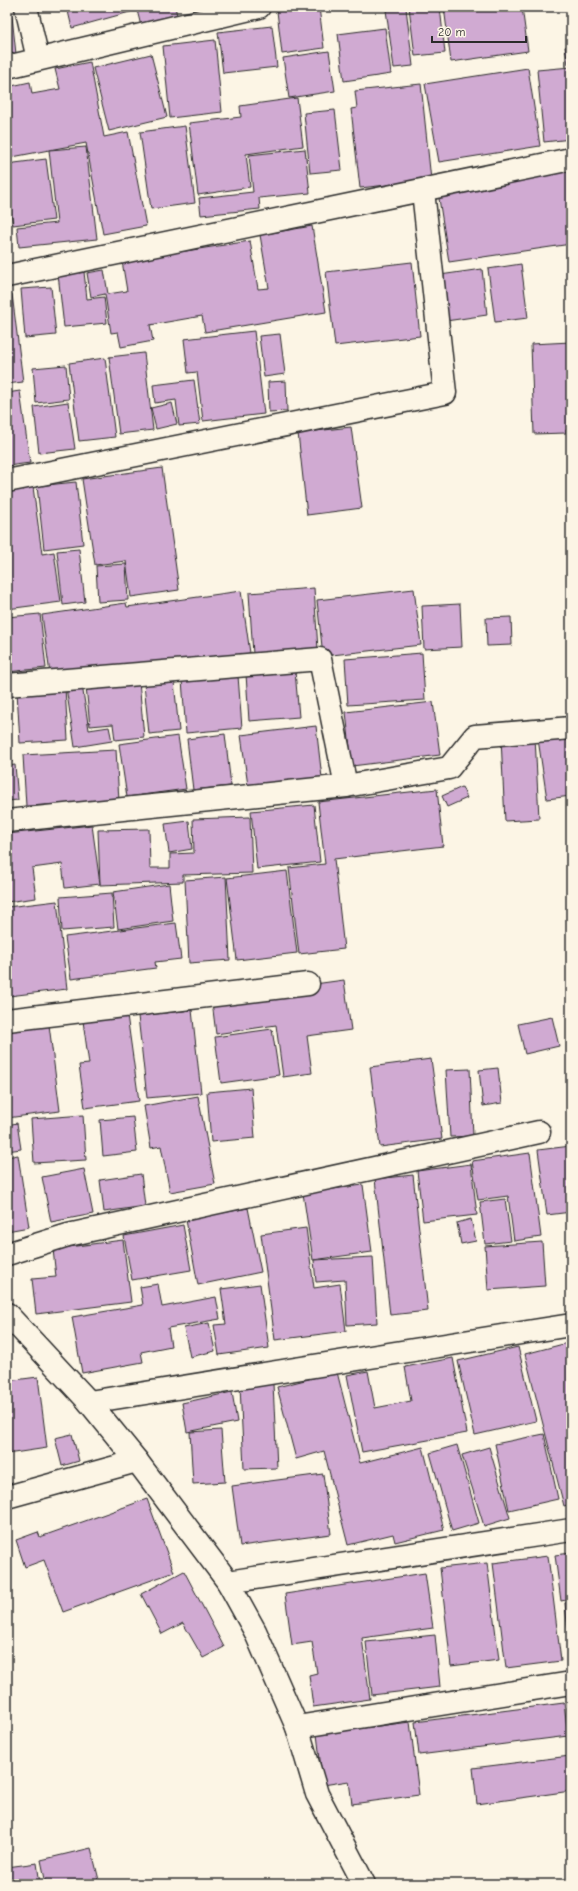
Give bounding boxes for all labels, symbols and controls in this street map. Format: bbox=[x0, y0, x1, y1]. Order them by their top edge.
scale bar bbox=[432, 18, 526, 44]
text: 20 m bbox=[438, 25, 466, 39]

